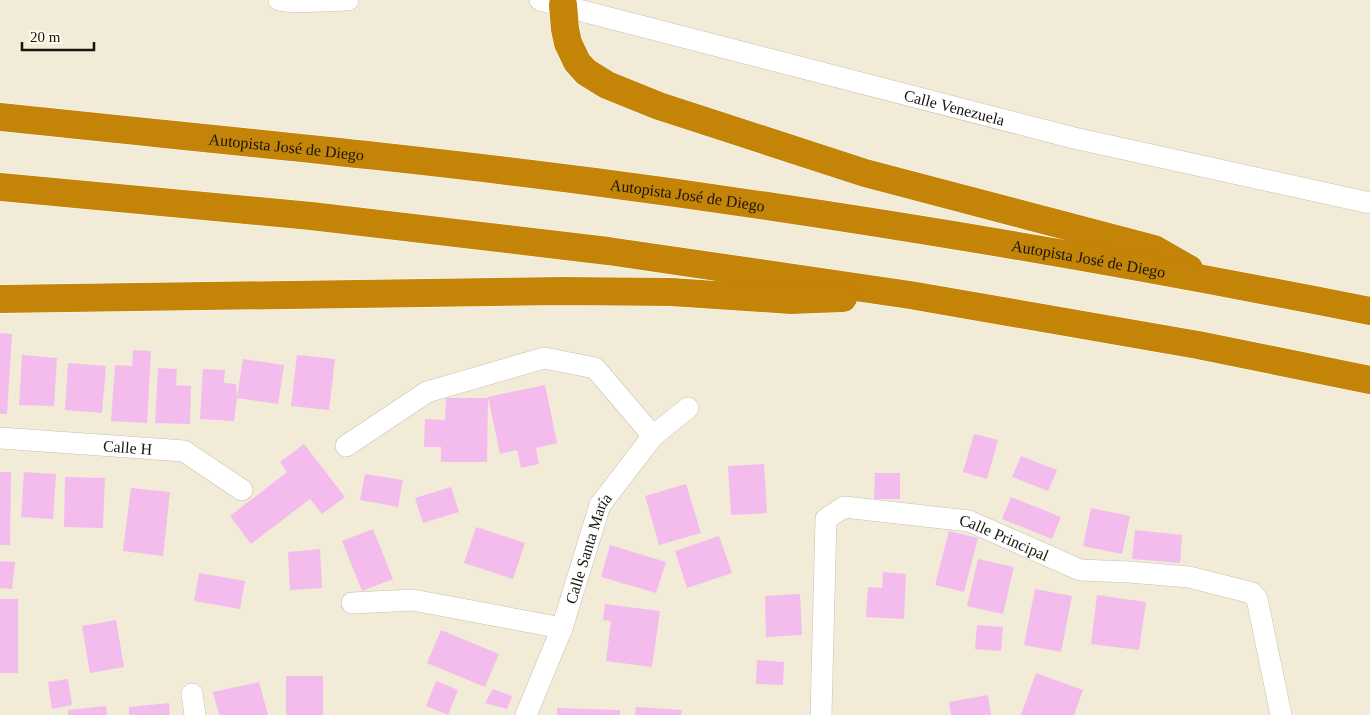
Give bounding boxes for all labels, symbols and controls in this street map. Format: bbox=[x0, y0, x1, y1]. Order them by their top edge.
scale bar bbox=[22, 20, 95, 52]
text: 20 m bbox=[30, 29, 61, 45]
street label: Calle Venezuela bbox=[902, 86, 1007, 128]
street label: Autopista José de Diego bbox=[208, 130, 365, 163]
street label: Autopista José de Diego bbox=[609, 176, 766, 214]
street label: Autopista José de Diego bbox=[1010, 236, 1167, 280]
street label: Calle H bbox=[102, 437, 153, 457]
street label: Calle Santa María bbox=[562, 490, 615, 606]
street label: Calle Principal bbox=[959, 512, 1052, 564]

